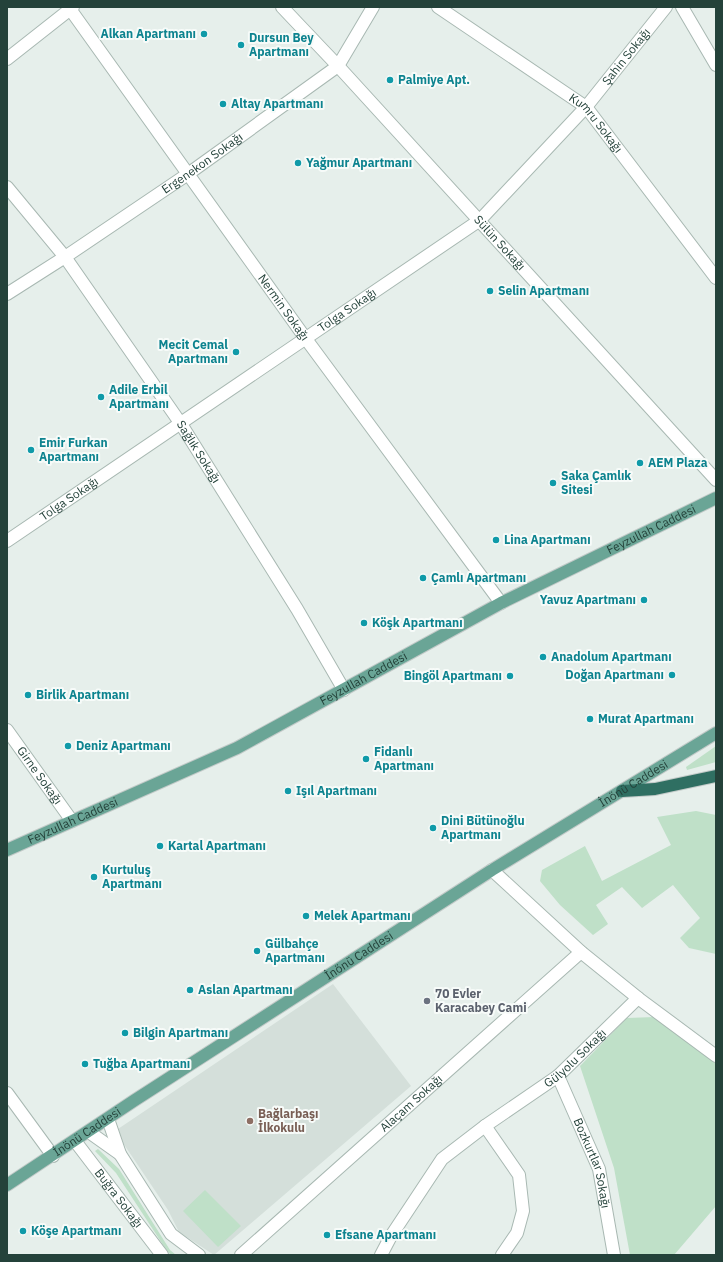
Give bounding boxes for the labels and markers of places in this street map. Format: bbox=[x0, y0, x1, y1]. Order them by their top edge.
place label: Alkan Apartmanı bbox=[100, 26, 196, 41]
marker: Alkan Apartmanı bbox=[199, 29, 209, 39]
place label: Dursun Bey Apartmanı bbox=[249, 30, 314, 59]
marker: Dursun Bey Apartmanı bbox=[236, 40, 246, 50]
place label: Palmiye Apt. bbox=[398, 72, 470, 87]
marker: Palmiye Apt. bbox=[385, 75, 395, 85]
place label: Altay Apartmanı bbox=[231, 96, 323, 111]
marker: Altay Apartmanı bbox=[218, 99, 228, 109]
place label: Yağmur Apartmanı bbox=[306, 155, 412, 170]
marker: Yağmur Apartmanı bbox=[293, 158, 303, 168]
place label: Selin Apartmanı bbox=[498, 283, 589, 298]
marker: Selin Apartmanı bbox=[485, 286, 495, 296]
place label: Mecit Cemal Apartmanı bbox=[159, 337, 228, 366]
marker: Mecit Cemal Apartmanı bbox=[231, 347, 241, 357]
place label: Adile Erbil Apartmanı bbox=[109, 382, 169, 411]
marker: Adile Erbil Apartmanı bbox=[96, 392, 106, 402]
place label: Emir Furkan Apartmanı bbox=[39, 435, 108, 464]
marker: Emir Furkan Apartmanı bbox=[26, 445, 36, 455]
place label: AEM Plaza bbox=[648, 455, 708, 470]
marker: AEM Plaza bbox=[635, 458, 645, 468]
place label: Saka Çamlık Sitesi bbox=[561, 468, 631, 497]
marker: Saka Çamlık Sitesi bbox=[548, 478, 558, 488]
place label: Lina Apartmanı bbox=[504, 532, 591, 547]
marker: Lina Apartmanı bbox=[491, 535, 501, 545]
place label: Çamlı Apartmanı bbox=[431, 570, 526, 585]
marker: Çamlı Apartmanı bbox=[418, 573, 428, 583]
place label: Yavuz Apartmanı bbox=[540, 592, 636, 607]
marker: Yavuz Apartmanı bbox=[639, 595, 649, 605]
place label: Köşk Apartmanı bbox=[372, 615, 463, 630]
marker: Köşk Apartmanı bbox=[359, 618, 369, 628]
place label: Anadolum Apartmanı bbox=[551, 649, 672, 664]
marker: Anadolum Apartmanı bbox=[538, 652, 548, 662]
place label: Doğan Apartmanı bbox=[565, 667, 664, 682]
place label: Bingöl Apartmanı bbox=[404, 668, 502, 683]
marker: Doğan Apartmanı bbox=[667, 670, 677, 680]
marker: Bingöl Apartmanı bbox=[505, 671, 515, 681]
place label: Birlik Apartmanı bbox=[36, 687, 129, 702]
marker: Birlik Apartmanı bbox=[23, 690, 33, 700]
place label: Murat Apartmanı bbox=[598, 711, 694, 726]
marker: Murat Apartmanı bbox=[585, 714, 595, 724]
place label: Deniz Apartmanı bbox=[76, 738, 171, 753]
marker: Deniz Apartmanı bbox=[63, 741, 73, 751]
place label: Fidanlı Apartmanı bbox=[374, 744, 434, 773]
marker: Fidanlı Apartmanı bbox=[361, 754, 371, 764]
place label: Işıl Apartmanı bbox=[296, 783, 377, 798]
marker: Işıl Apartmanı bbox=[283, 786, 293, 796]
place label: Dini Bütünoğlu Apartmanı bbox=[441, 813, 525, 842]
marker: Dini Bütünoğlu Apartmanı bbox=[428, 823, 438, 833]
place label: Kartal Apartmanı bbox=[168, 838, 266, 853]
marker: Kartal Apartmanı bbox=[155, 841, 165, 851]
place label: Kurtuluş Apartmanı bbox=[102, 862, 162, 891]
marker: Kurtuluş Apartmanı bbox=[89, 872, 99, 882]
place label: Melek Apartmanı bbox=[314, 908, 411, 923]
marker: Melek Apartmanı bbox=[301, 911, 311, 921]
place label: Gülbahçe Apartmanı bbox=[265, 936, 325, 965]
marker: Gülbahçe Apartmanı bbox=[252, 946, 262, 956]
place label: Aslan Apartmanı bbox=[198, 982, 293, 997]
marker: Aslan Apartmanı bbox=[185, 985, 195, 995]
place label: 70 Evler Karacabey Cami bbox=[435, 986, 527, 1015]
marker: 70 Evler Karacabey Cami bbox=[422, 996, 432, 1006]
place label: Bilgin Apartmanı bbox=[133, 1025, 228, 1040]
marker: Bilgin Apartmanı bbox=[120, 1028, 130, 1038]
place label: Tuğba Apartmanı bbox=[93, 1056, 190, 1071]
marker: Tuğba Apartmanı bbox=[80, 1059, 90, 1069]
place label: Bağlarbaşı İlkokulu bbox=[258, 1106, 319, 1135]
marker: Bağlarbaşı İlkokulu bbox=[245, 1116, 255, 1126]
place label: Köşe Apartmanı bbox=[31, 1223, 121, 1238]
marker: Köşe Apartmanı bbox=[18, 1226, 28, 1236]
place label: Efsane Apartmanı bbox=[335, 1227, 436, 1242]
marker: Efsane Apartmanı bbox=[322, 1230, 332, 1240]

